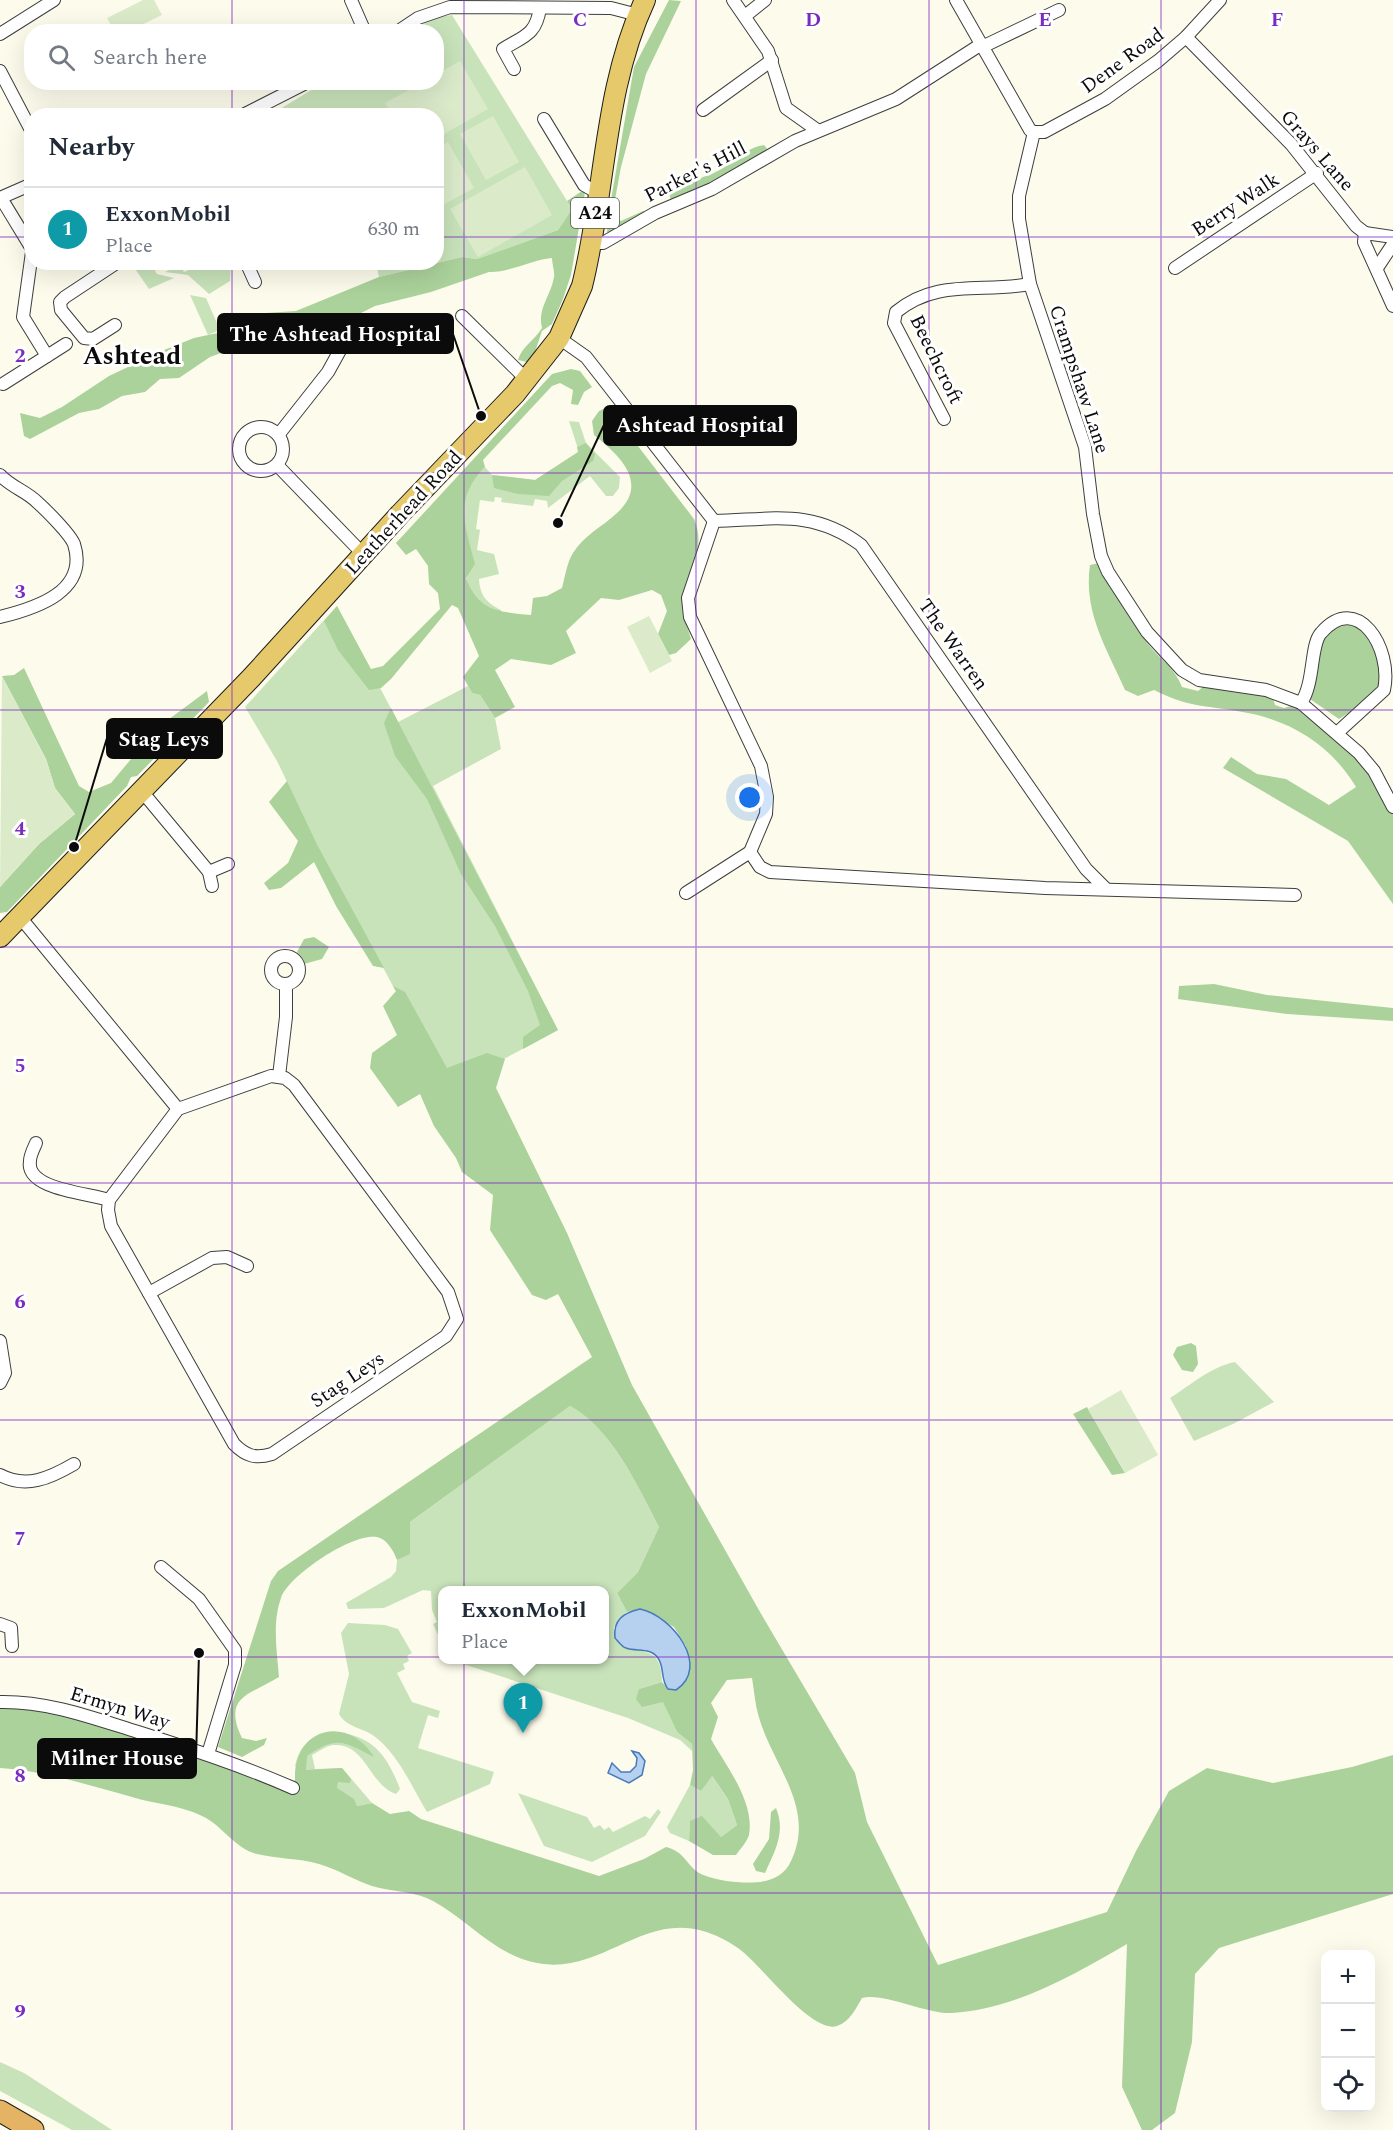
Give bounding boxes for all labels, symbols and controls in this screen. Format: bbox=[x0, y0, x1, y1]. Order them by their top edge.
text: C bbox=[573, 5, 587, 35]
text: D bbox=[805, 5, 821, 35]
text: E bbox=[1038, 5, 1052, 35]
text: F bbox=[1271, 5, 1283, 35]
street label: Dene Road bbox=[1075, 20, 1170, 101]
search box bbox=[24, 24, 444, 90]
icon: search bbox=[45, 41, 78, 74]
text: Search here bbox=[93, 41, 207, 74]
street label: Grays Lane bbox=[1273, 103, 1361, 198]
text: Nearby bbox=[48, 127, 134, 167]
street label: Parker's Hill bbox=[639, 133, 752, 211]
street label: Berry Walk bbox=[1186, 165, 1285, 245]
text: ExxonMobil bbox=[105, 198, 231, 231]
road number: A24 bbox=[571, 198, 619, 228]
text: 1 bbox=[62, 214, 73, 244]
text: 630 m bbox=[368, 214, 420, 244]
text: Place bbox=[105, 231, 153, 261]
street label: Crampshaw Lane bbox=[1041, 301, 1117, 458]
street label: Beechcroft bbox=[902, 310, 971, 409]
callout: The Ashtead Hospital bbox=[218, 314, 453, 353]
text: The Ashtead Hospital bbox=[229, 319, 441, 351]
district label: Ashtead bbox=[83, 336, 181, 376]
text: 2 bbox=[14, 341, 26, 371]
callout: Ashtead Hospital bbox=[604, 406, 796, 445]
text: Ashtead Hospital bbox=[616, 410, 784, 442]
street label: Leatherhead Road bbox=[338, 444, 470, 582]
text: 3 bbox=[14, 577, 26, 607]
street label: The Warren bbox=[910, 593, 996, 697]
callout: Stag Leys bbox=[107, 719, 222, 758]
text: Stag Leys bbox=[118, 724, 210, 756]
your location bbox=[735, 783, 764, 812]
text: 4 bbox=[14, 814, 26, 844]
text: 5 bbox=[14, 1051, 26, 1081]
text: 6 bbox=[14, 1287, 26, 1317]
street label: Stag Leys bbox=[304, 1344, 391, 1416]
text: 7 bbox=[14, 1524, 26, 1554]
popup bbox=[438, 1586, 609, 1664]
text: ExxonMobil bbox=[461, 1594, 586, 1627]
text: Place bbox=[461, 1627, 508, 1657]
street label: Ermyn Way bbox=[66, 1679, 175, 1738]
pin: 1 bbox=[504, 1684, 542, 1733]
callout: Milner House bbox=[38, 1739, 196, 1778]
text: Milner House bbox=[50, 1743, 184, 1775]
text: 8 bbox=[14, 1761, 26, 1791]
map controls bbox=[1321, 1950, 1375, 2112]
button: + bbox=[1321, 1950, 1375, 2004]
text: 9 bbox=[14, 1997, 26, 2027]
button: − bbox=[1321, 2004, 1375, 2058]
button: locate bbox=[1321, 2058, 1375, 2112]

